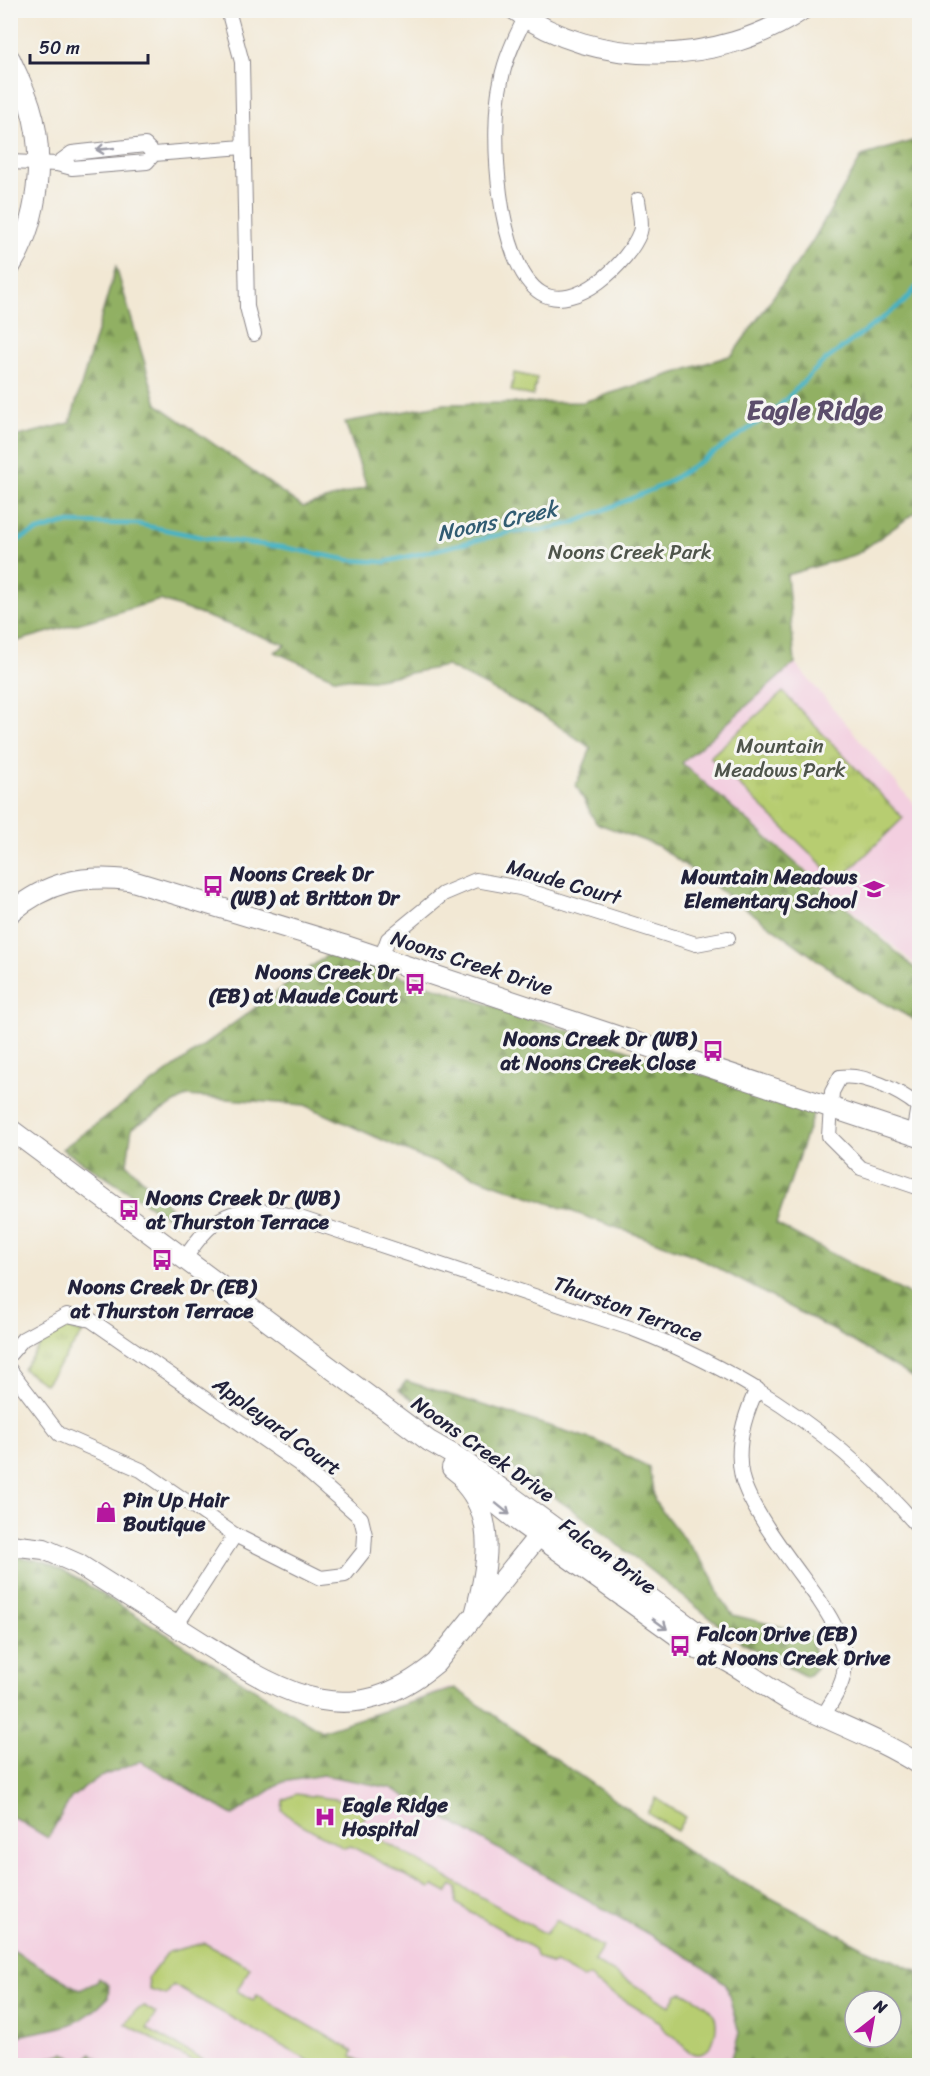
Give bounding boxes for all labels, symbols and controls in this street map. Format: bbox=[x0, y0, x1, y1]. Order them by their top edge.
scale bar bbox=[30, 27, 148, 65]
text: 50 m bbox=[39, 32, 80, 64]
one-way arrow bbox=[96, 144, 116, 155]
district label: Eagle Ridge bbox=[747, 386, 883, 434]
water label: Noons Creek bbox=[433, 489, 564, 553]
park label: Noons Creek Park bbox=[548, 533, 712, 571]
park label: Mountain Meadows Park bbox=[714, 727, 846, 789]
street label: Maude Court bbox=[502, 848, 627, 917]
place label: Noons Creek Dr (WB) at Britton Dr bbox=[229, 855, 401, 917]
place label: Mountain Meadows Elementary School bbox=[680, 858, 858, 920]
bus stop icon: Noons Creek Dr (WB) at Britton Dr bbox=[201, 874, 225, 898]
school or university icon: Mountain Meadows Elementary School bbox=[862, 877, 886, 901]
street label: Noons Creek Drive bbox=[386, 919, 558, 1007]
place label: Noons Creek Dr (EB) at Maude Court bbox=[208, 953, 400, 1015]
bus stop icon: Noons Creek Dr (EB) at Maude Court bbox=[403, 972, 427, 996]
place label: Noons Creek Dr (WB) at Noons Creek Close bbox=[500, 1020, 698, 1082]
bus stop icon: Noons Creek Dr (WB) at Noons Creek Close bbox=[701, 1039, 725, 1063]
place label: Noons Creek Dr (WB) at Thurston Terrace bbox=[145, 1179, 340, 1241]
bus stop icon: Noons Creek Dr (WB) at Thurston Terrace bbox=[117, 1198, 141, 1222]
bus stop icon: Noons Creek Dr (EB) at Thurston Terrace bbox=[150, 1248, 174, 1272]
street label: Thurston Terrace bbox=[548, 1264, 708, 1354]
place label: Noons Creek Dr (EB) at Thurston Terrace bbox=[67, 1268, 258, 1330]
street label: Appleyard Court bbox=[204, 1365, 350, 1486]
street label: Noons Creek Drive bbox=[403, 1385, 563, 1513]
place label: Pin Up Hair Boutique bbox=[123, 1481, 230, 1543]
shop icon: Pin Up Hair Boutique bbox=[94, 1500, 118, 1524]
one-way arrow bbox=[494, 1502, 510, 1515]
street label: Falcon Drive bbox=[551, 1507, 665, 1605]
place label: Falcon Drive (EB) at Noons Creek Drive bbox=[696, 1615, 891, 1677]
one-way arrow bbox=[651, 1617, 667, 1630]
bus stop icon: Falcon Drive (EB) at Noons Creek Drive bbox=[668, 1634, 692, 1658]
place label: Eagle Ridge Hospital bbox=[341, 1786, 448, 1848]
hospital icon: Eagle Ridge Hospital bbox=[313, 1805, 337, 1829]
north arrow bbox=[843, 1989, 903, 2049]
text: N bbox=[867, 1991, 893, 2022]

